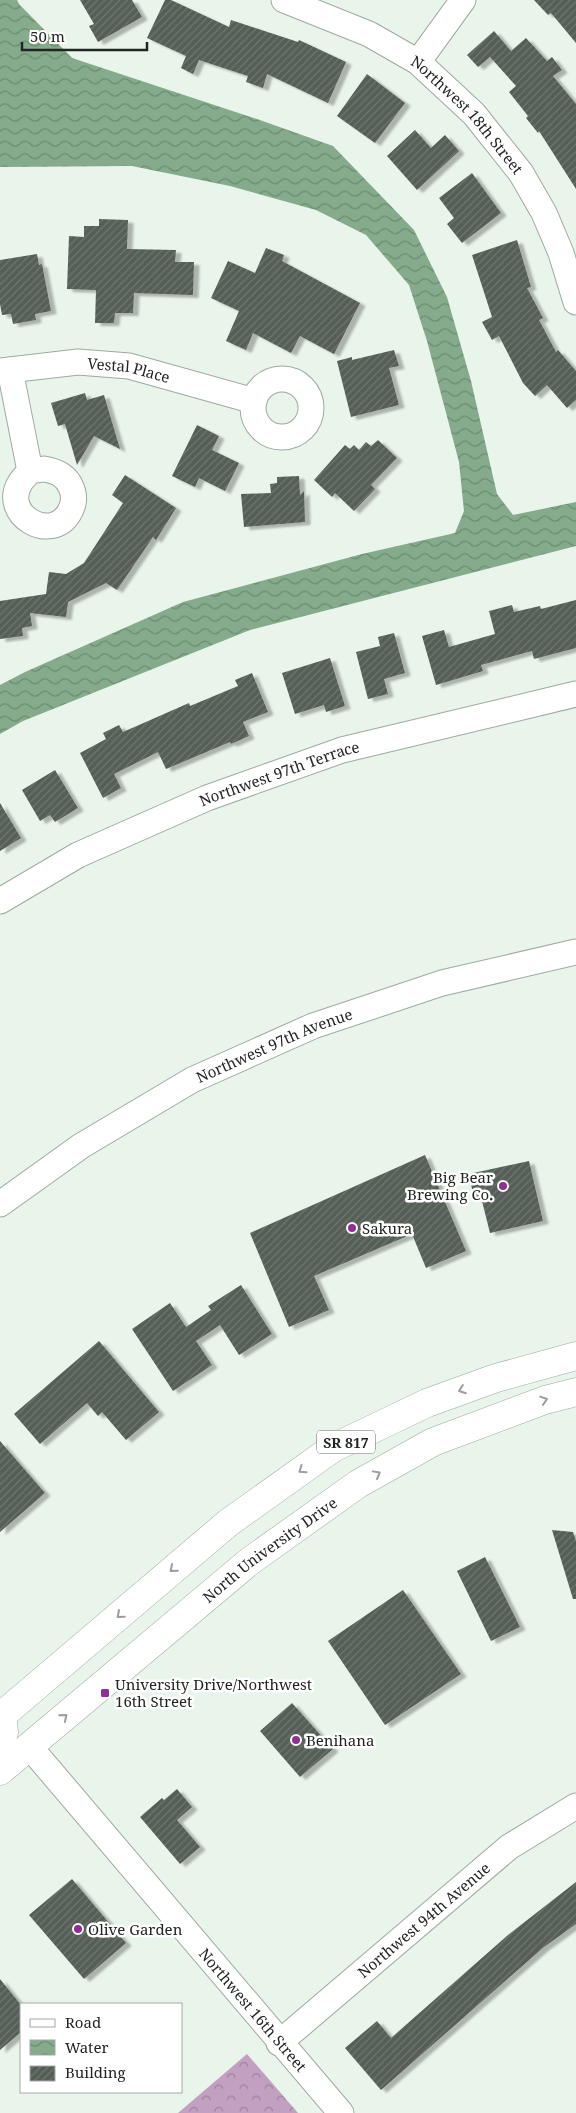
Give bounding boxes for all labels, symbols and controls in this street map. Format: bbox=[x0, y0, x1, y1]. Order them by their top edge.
scale bar bbox=[22, 20, 148, 52]
text: 50 m bbox=[30, 26, 65, 46]
street label: Northwest 18th Street bbox=[408, 50, 528, 178]
street label: Vestal Place bbox=[87, 353, 172, 387]
street label: Northwest 97th Terrace bbox=[196, 736, 361, 810]
street label: Northwest 97th Avenue bbox=[193, 1004, 355, 1087]
place label: Big Bear Brewing Co. bbox=[407, 1167, 493, 1204]
marker: Big Bear Brewing Co. bbox=[497, 1180, 509, 1192]
place label: Sakura bbox=[362, 1218, 412, 1238]
marker: Sakura bbox=[346, 1222, 358, 1234]
one-way arrow bbox=[458, 1384, 467, 1394]
one-way arrow bbox=[539, 1396, 548, 1406]
road number: SR 817 bbox=[317, 1430, 375, 1454]
one-way arrow bbox=[298, 1464, 308, 1473]
one-way arrow bbox=[371, 1470, 380, 1480]
street label: North University Drive bbox=[198, 1492, 341, 1607]
one-way arrow bbox=[170, 1564, 179, 1573]
one-way arrow bbox=[117, 1609, 126, 1617]
place label: University Drive/Northwest 16th Street bbox=[115, 1674, 312, 1711]
marker: University Drive/Northwest 16th Street bbox=[99, 1687, 111, 1699]
one-way arrow bbox=[58, 1714, 67, 1722]
place label: Benihana bbox=[306, 1730, 374, 1750]
marker: Benihana bbox=[290, 1734, 302, 1746]
street label: Northwest 94th Avenue bbox=[353, 1858, 494, 1982]
place label: Olive Garden bbox=[88, 1919, 183, 1939]
marker: Olive Garden bbox=[72, 1923, 84, 1935]
street label: Northwest 16th Street bbox=[195, 1944, 311, 2076]
legend bbox=[20, 2003, 182, 2093]
text: Road bbox=[65, 2012, 101, 2032]
text: Water bbox=[65, 2037, 108, 2057]
text: Building bbox=[65, 2062, 126, 2082]

